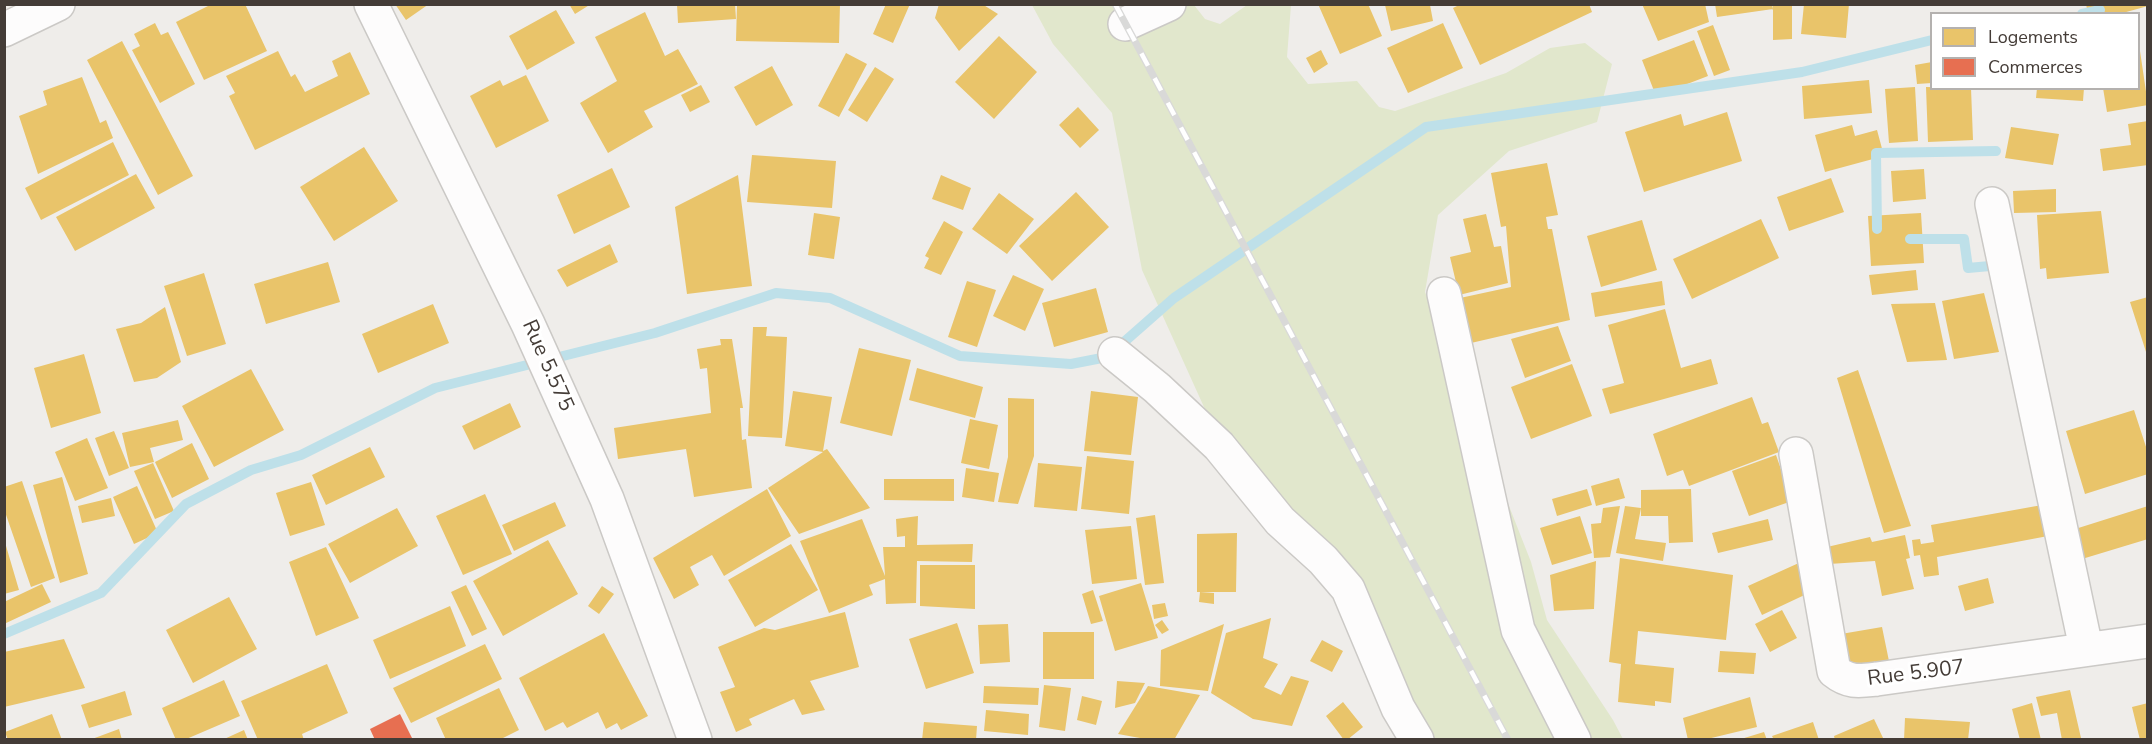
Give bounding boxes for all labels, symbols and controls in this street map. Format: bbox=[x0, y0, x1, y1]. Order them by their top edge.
legend bbox=[1930, 12, 2140, 90]
text: Logements bbox=[1988, 25, 2078, 49]
text: Commerces bbox=[1988, 55, 2083, 79]
street label: Rue 5.575 bbox=[516, 316, 578, 416]
street label: Rue 5.907 bbox=[1866, 656, 1966, 692]

